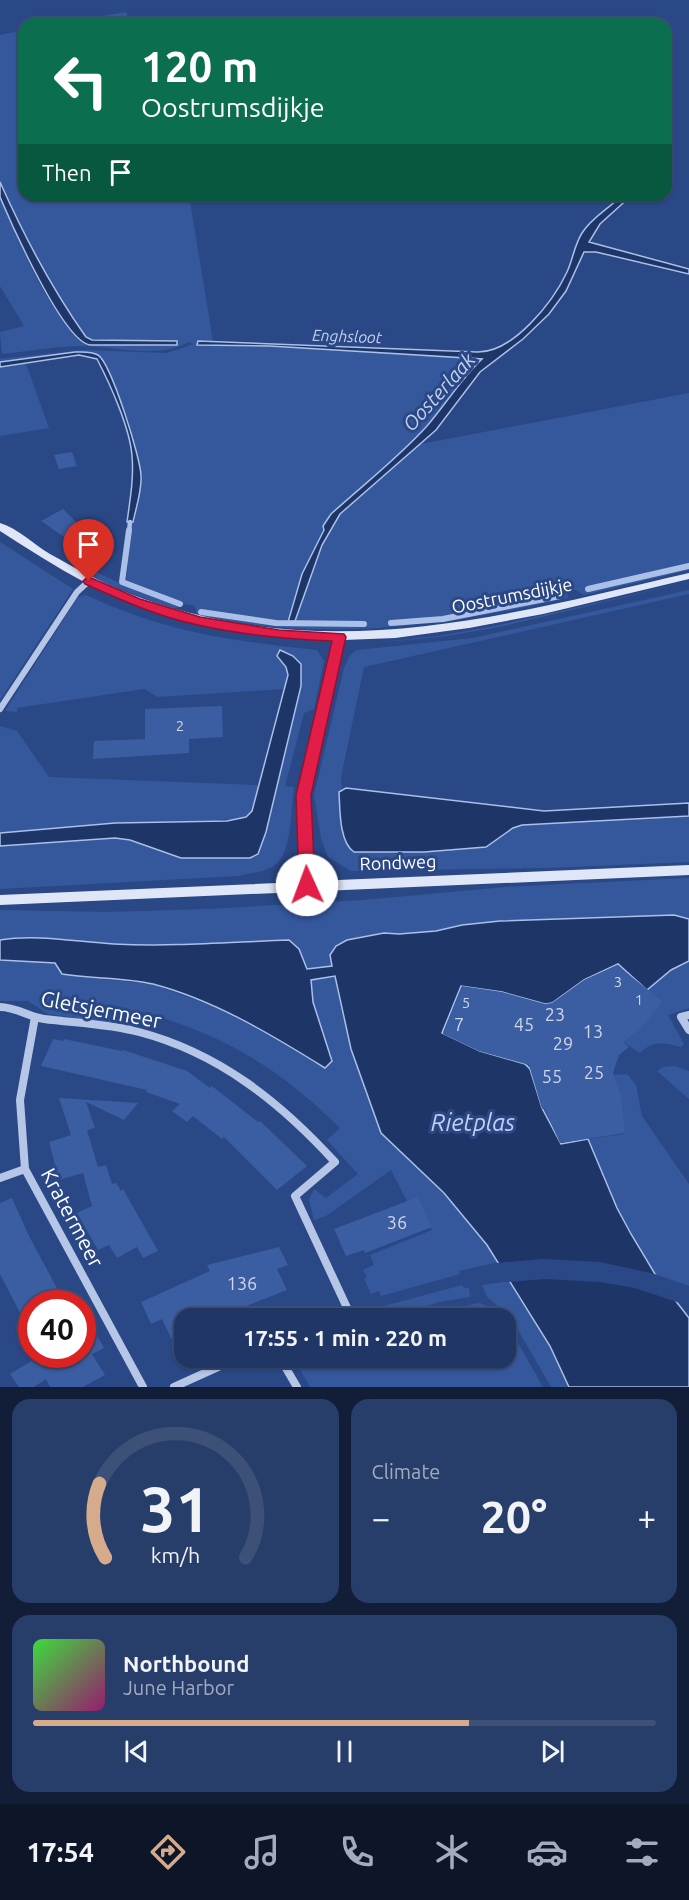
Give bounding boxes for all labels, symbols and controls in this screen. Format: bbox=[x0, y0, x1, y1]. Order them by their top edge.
icon: left bbox=[42, 42, 120, 120]
text: 120 m bbox=[141, 43, 258, 90]
text: Oostrumsdijkje bbox=[141, 92, 325, 122]
icon: arrive bbox=[104, 156, 137, 189]
text: Then bbox=[42, 160, 92, 185]
water label: Enghsloot bbox=[312, 326, 383, 346]
water label: Oosterlaak bbox=[398, 347, 480, 435]
pin bbox=[63, 519, 114, 581]
icon: arrive bbox=[72, 528, 105, 561]
street label: Oostrumsdijkje bbox=[450, 574, 574, 617]
house number: 2 bbox=[176, 717, 184, 734]
street label: Rondweg bbox=[359, 851, 437, 873]
position arrow bbox=[275, 853, 339, 917]
house number: 3 bbox=[614, 973, 622, 990]
street label: Gletsjermeer bbox=[39, 986, 164, 1032]
house number: 1 bbox=[635, 991, 643, 1008]
house number: 5 bbox=[462, 994, 470, 1011]
house number: 23 bbox=[545, 1004, 565, 1024]
house number: 7 bbox=[454, 1014, 464, 1034]
house number: 45 bbox=[514, 1014, 534, 1034]
house number: 13 bbox=[583, 1021, 603, 1041]
house number: 29 bbox=[553, 1033, 573, 1053]
house number: 25 bbox=[584, 1062, 604, 1082]
house number: 55 bbox=[542, 1066, 562, 1086]
water label: Rietplas bbox=[431, 1109, 515, 1136]
street label: Kratermeer bbox=[37, 1164, 109, 1271]
house number: 36 bbox=[387, 1212, 407, 1232]
house number: 136 bbox=[227, 1273, 257, 1293]
speed limit sign: 40 bbox=[18, 1290, 96, 1368]
text: 17:55 · 1 min · 220 m bbox=[243, 1325, 447, 1350]
text: Climate bbox=[372, 1460, 440, 1483]
text: 31 bbox=[140, 1474, 210, 1544]
text: 20° bbox=[480, 1491, 547, 1542]
text: − bbox=[372, 1499, 390, 1536]
text: + bbox=[637, 1499, 656, 1536]
text: km/h bbox=[150, 1543, 200, 1567]
text: Northbound bbox=[123, 1651, 249, 1676]
text: June Harbor bbox=[123, 1676, 234, 1699]
icon: previous bbox=[120, 1735, 153, 1768]
icon: pause bbox=[328, 1735, 361, 1768]
icon: next bbox=[536, 1735, 569, 1768]
icon: directions bbox=[147, 1831, 189, 1873]
icon: music bbox=[241, 1831, 283, 1873]
icon: phone bbox=[336, 1831, 378, 1873]
icon: climate bbox=[431, 1831, 473, 1873]
icon: car bbox=[526, 1831, 568, 1873]
icon: filters bbox=[621, 1831, 663, 1873]
text: 17:54 bbox=[26, 1837, 94, 1867]

